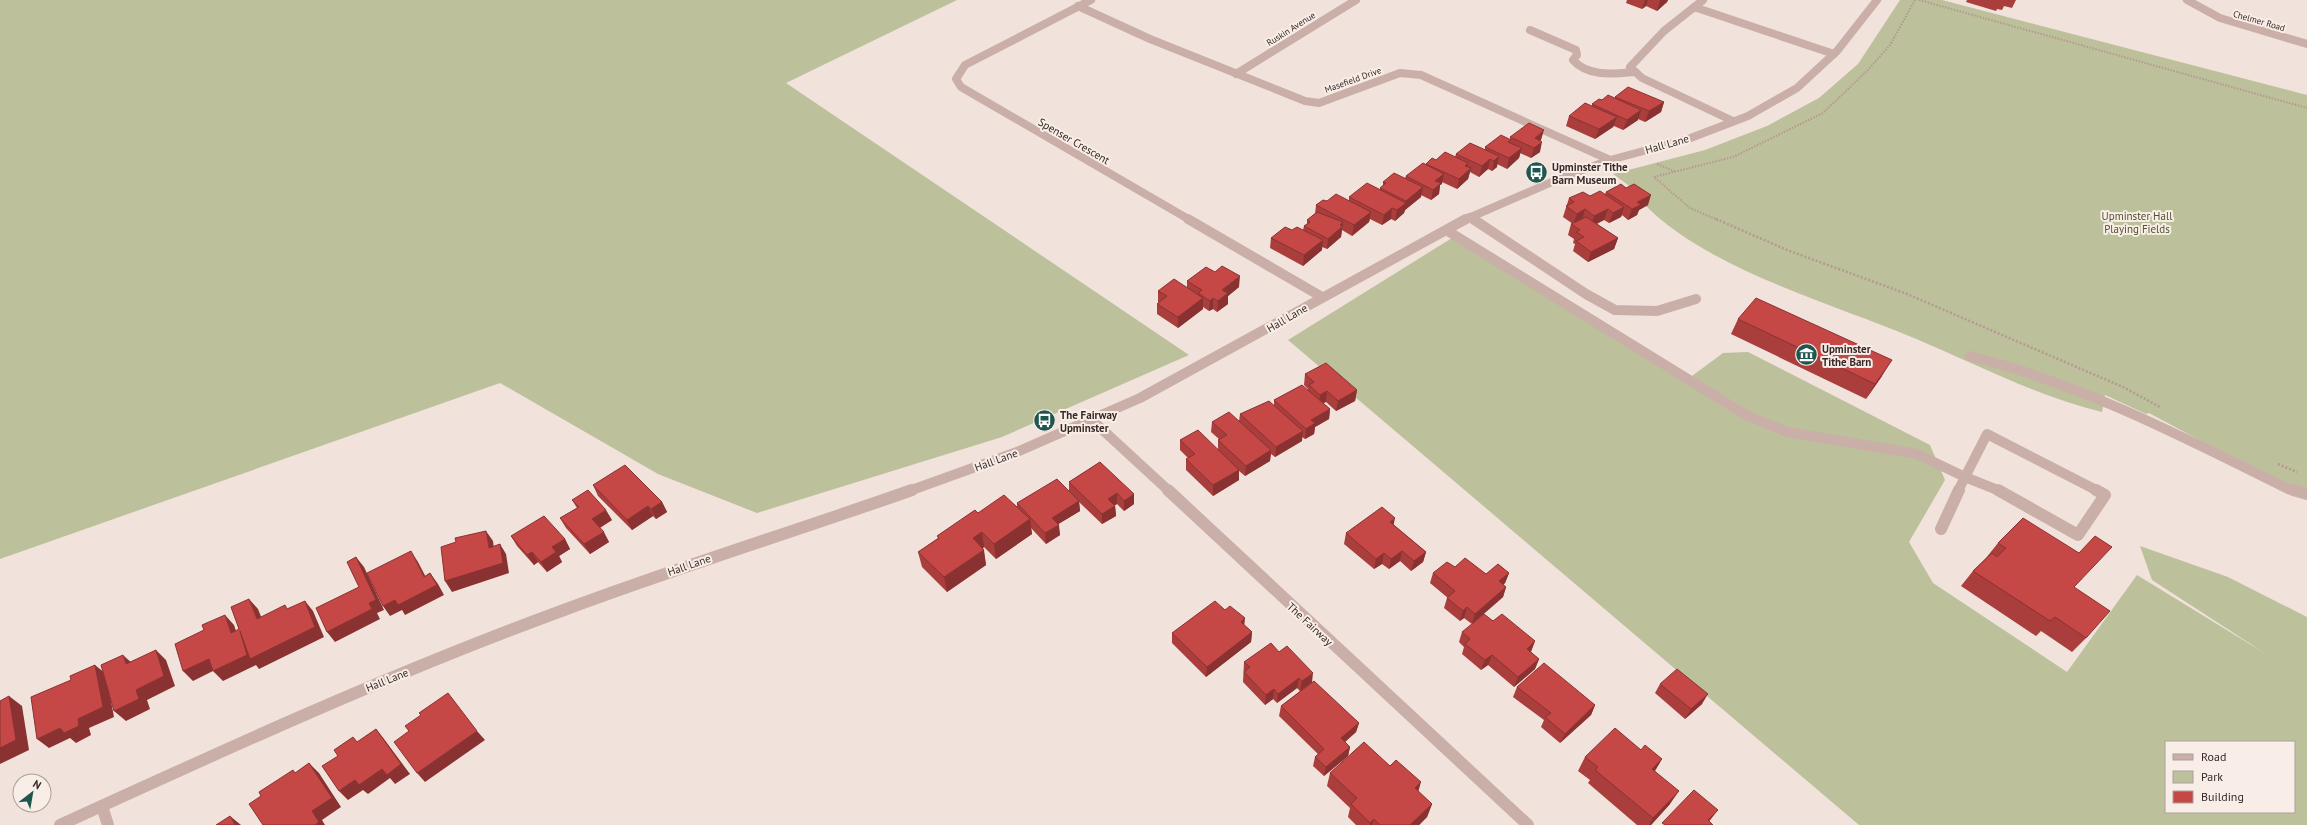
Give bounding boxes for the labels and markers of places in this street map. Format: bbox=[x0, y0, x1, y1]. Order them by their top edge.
bus stop icon: Upminster Tithe Barn Museum bbox=[1524, 160, 1550, 186]
place label: Upminster Tithe Barn Museum bbox=[1552, 160, 1628, 187]
museum icon: Upminster Tithe Barn bbox=[1793, 342, 1819, 368]
place label: Upminster Tithe Barn bbox=[1822, 342, 1871, 369]
bus stop icon: The Fairway Upminster bbox=[1031, 408, 1057, 434]
place label: The Fairway Upminster bbox=[1060, 408, 1118, 435]

